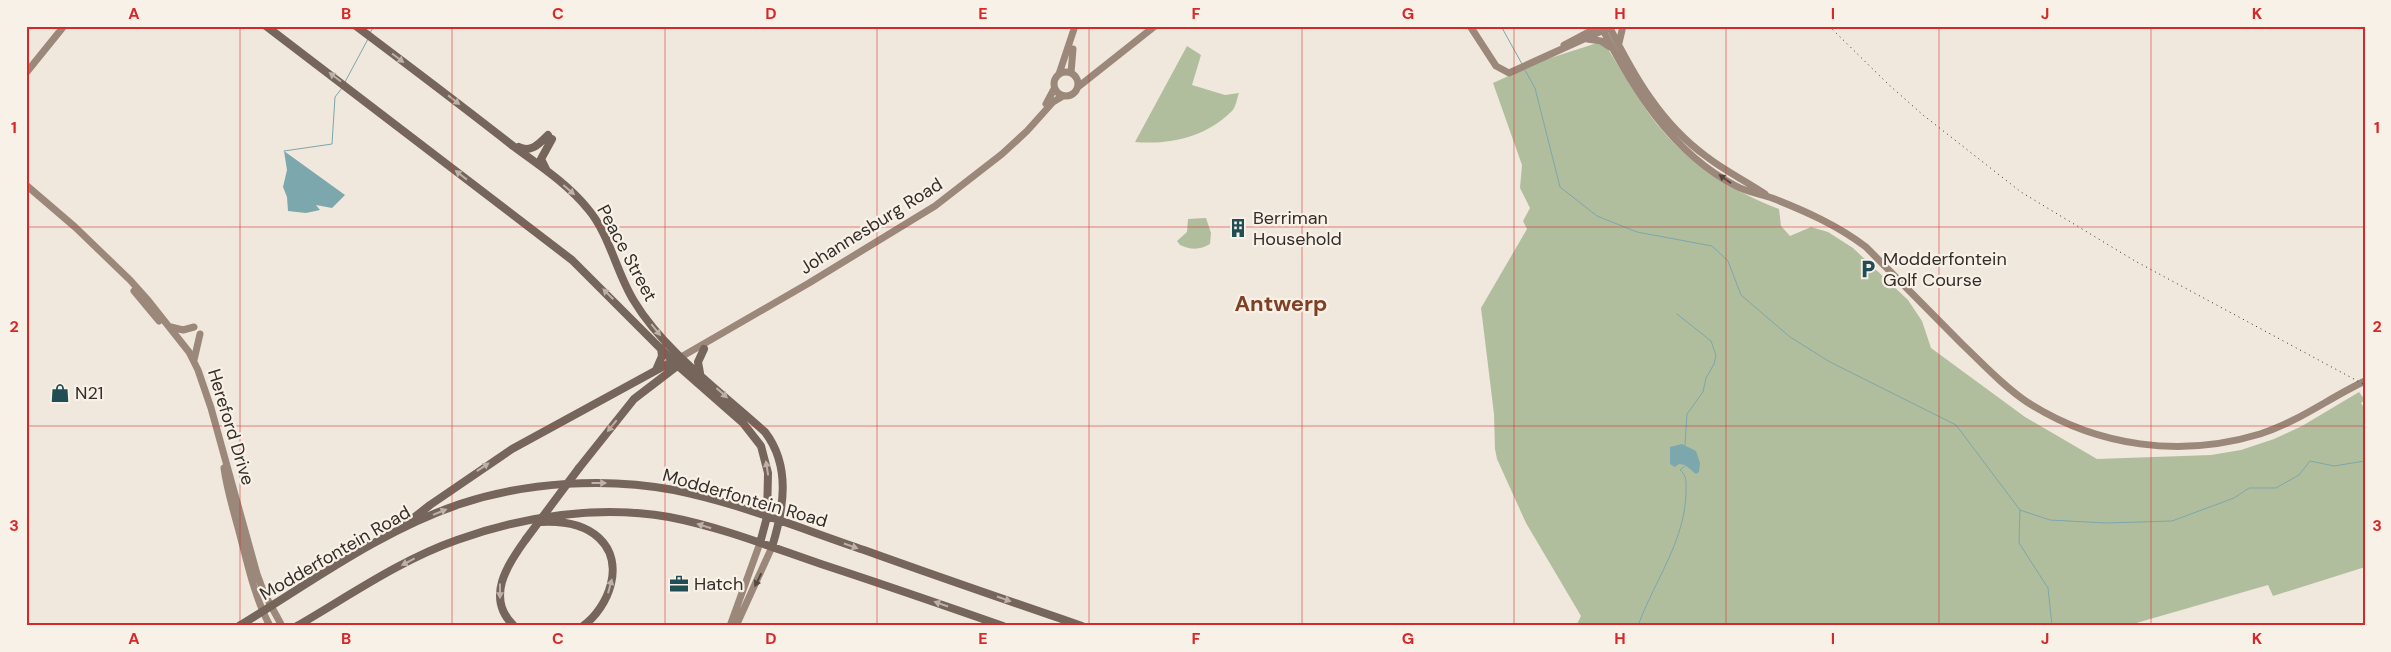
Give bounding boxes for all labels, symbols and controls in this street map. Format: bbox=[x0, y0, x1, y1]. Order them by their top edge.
text: A bbox=[128, 3, 140, 24]
text: B bbox=[341, 3, 351, 24]
text: C bbox=[552, 3, 564, 24]
text: D bbox=[765, 3, 777, 24]
text: E bbox=[978, 3, 988, 24]
text: F bbox=[1192, 3, 1201, 24]
text: G bbox=[1402, 3, 1414, 24]
text: H bbox=[1614, 3, 1626, 24]
text: I bbox=[1831, 3, 1835, 24]
text: J bbox=[2041, 3, 2049, 24]
text: K bbox=[2252, 3, 2263, 24]
one-way arrow bbox=[391, 52, 404, 63]
one-way arrow bbox=[329, 72, 342, 83]
one-way arrow bbox=[447, 94, 460, 105]
text: 1 bbox=[11, 117, 17, 138]
text: 1 bbox=[2374, 117, 2380, 138]
one-way arrow bbox=[455, 169, 468, 180]
street label: Johannesburg Road bbox=[795, 172, 947, 280]
one-way arrow bbox=[1718, 174, 1732, 184]
one-way arrow bbox=[563, 184, 575, 195]
street label: Peace Street bbox=[591, 200, 663, 306]
place label: Berriman Household bbox=[1253, 206, 1342, 251]
building icon: Berriman Household bbox=[1227, 217, 1249, 239]
place label: Modderfontein Golf Course bbox=[1883, 247, 2007, 292]
parking icon: Modderfontein Golf Course bbox=[1857, 258, 1879, 280]
one-way arrow bbox=[602, 289, 614, 301]
district label: Antwerp bbox=[1234, 289, 1328, 318]
text: 2 bbox=[9, 316, 19, 337]
text: 2 bbox=[2372, 316, 2382, 337]
one-way arrow bbox=[650, 324, 661, 337]
street label: Hereford Drive bbox=[202, 366, 260, 488]
place label: N21 bbox=[75, 381, 103, 405]
shop icon: N21 bbox=[49, 382, 71, 404]
one-way arrow bbox=[715, 387, 727, 399]
one-way arrow bbox=[607, 420, 618, 432]
one-way arrow bbox=[763, 460, 771, 476]
one-way arrow bbox=[477, 463, 490, 472]
street label: Modderfontein Road bbox=[660, 463, 830, 533]
one-way arrow bbox=[591, 479, 607, 487]
street label: Modderfontein Road bbox=[255, 500, 415, 606]
one-way arrow bbox=[433, 508, 448, 516]
text: 3 bbox=[9, 515, 19, 536]
text: 3 bbox=[2372, 515, 2382, 536]
one-way arrow bbox=[696, 521, 711, 529]
one-way arrow bbox=[844, 542, 859, 550]
one-way arrow bbox=[401, 558, 415, 566]
place label: Hatch bbox=[694, 572, 743, 596]
office icon: Hatch bbox=[668, 573, 690, 595]
one-way arrow bbox=[753, 573, 761, 587]
one-way arrow bbox=[606, 579, 614, 594]
one-way arrow bbox=[496, 583, 504, 599]
one-way arrow bbox=[997, 596, 1012, 603]
one-way arrow bbox=[933, 600, 948, 608]
text: A bbox=[128, 628, 140, 649]
text: B bbox=[341, 628, 351, 649]
text: C bbox=[552, 628, 564, 649]
text: D bbox=[765, 628, 777, 649]
text: E bbox=[978, 628, 988, 649]
text: F bbox=[1192, 628, 1201, 649]
text: G bbox=[1402, 628, 1414, 649]
text: H bbox=[1614, 628, 1626, 649]
text: I bbox=[1831, 628, 1835, 649]
text: J bbox=[2041, 628, 2049, 649]
text: K bbox=[2252, 628, 2263, 649]

